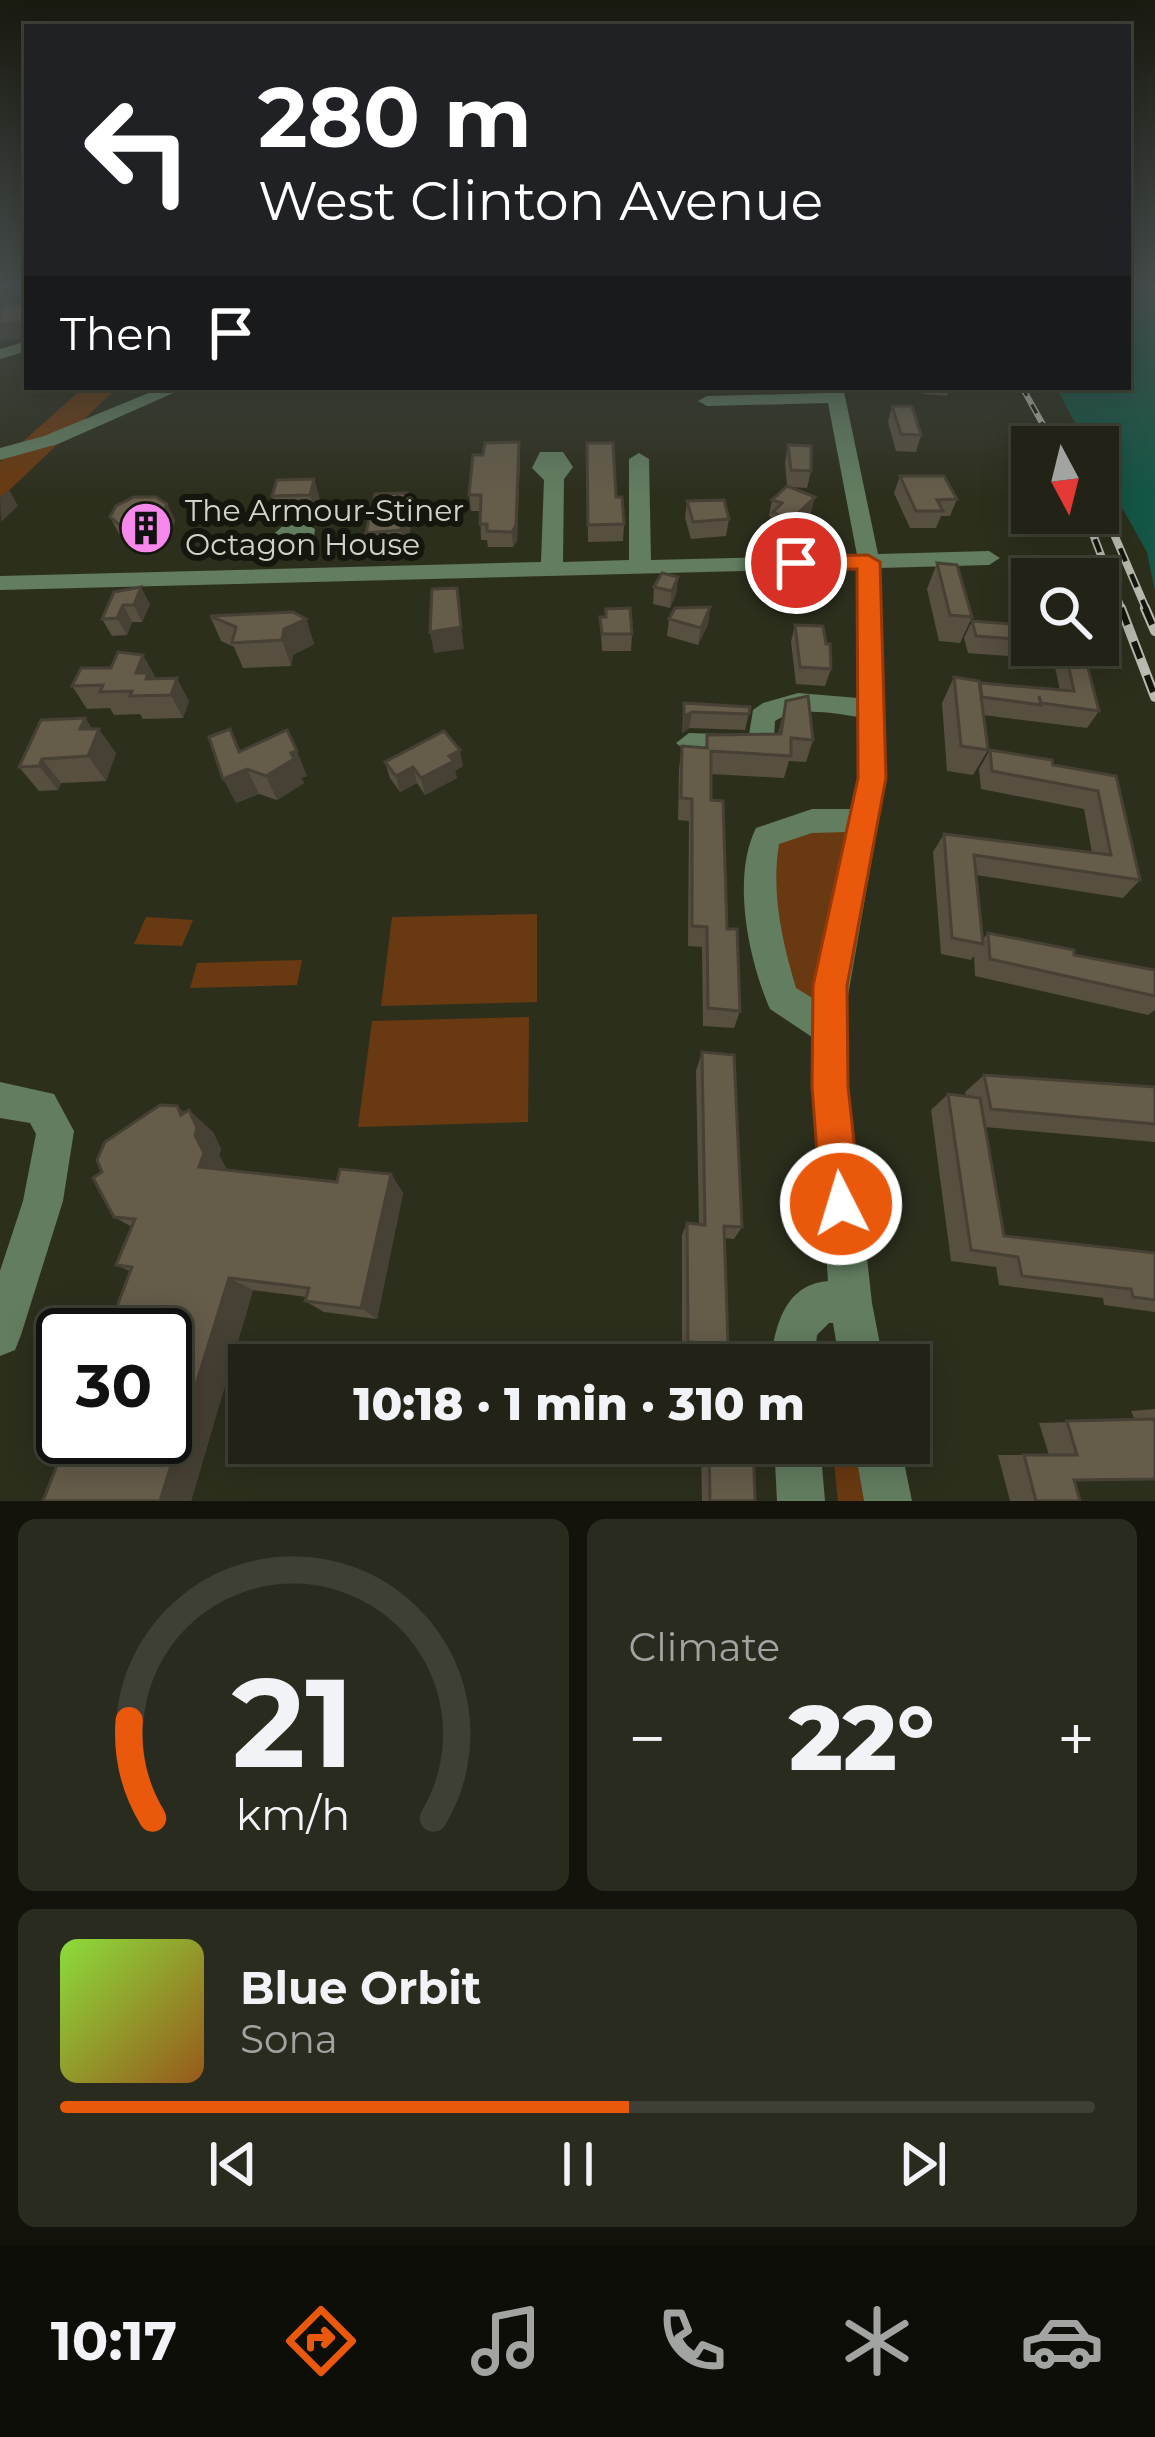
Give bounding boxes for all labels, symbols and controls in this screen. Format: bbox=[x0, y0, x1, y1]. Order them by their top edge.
text: 280 m bbox=[258, 66, 532, 168]
icon: left bbox=[60, 72, 216, 228]
text: West Clinton Avenue bbox=[258, 168, 823, 234]
icon: arrive bbox=[198, 300, 264, 366]
text: Then bbox=[60, 306, 174, 361]
north arrow bbox=[1011, 426, 1119, 534]
map controls bbox=[1011, 426, 1119, 666]
place label: The Armour-Stiner Octagon House bbox=[185, 492, 464, 563]
building icon: The Armour-Stiner Octagon House bbox=[118, 500, 174, 556]
pin bbox=[745, 512, 847, 614]
icon: arrive bbox=[763, 530, 829, 596]
button: search bbox=[1011, 558, 1119, 666]
position arrow bbox=[778, 1141, 904, 1267]
speed limit sign: 30 bbox=[36, 1308, 192, 1464]
text: 10:18 · 1 min · 310 m bbox=[353, 1376, 805, 1431]
text: Climate bbox=[629, 1623, 780, 1671]
text: 21 bbox=[232, 1646, 355, 1798]
text: 22° bbox=[789, 1683, 934, 1793]
text: − bbox=[629, 1698, 666, 1779]
text: + bbox=[1057, 1698, 1095, 1779]
text: km/h bbox=[236, 1788, 350, 1841]
text: Blue Orbit bbox=[240, 1960, 481, 2015]
text: Sona bbox=[240, 2015, 338, 2063]
icon: previous bbox=[200, 2131, 266, 2197]
icon: pause bbox=[545, 2131, 611, 2197]
icon: next bbox=[890, 2131, 956, 2197]
icon: directions bbox=[279, 2299, 363, 2383]
icon: music bbox=[464, 2299, 548, 2383]
icon: phone bbox=[650, 2299, 734, 2383]
icon: climate bbox=[835, 2299, 919, 2383]
icon: car bbox=[1020, 2299, 1104, 2383]
text: 10:17 bbox=[51, 2308, 177, 2374]

